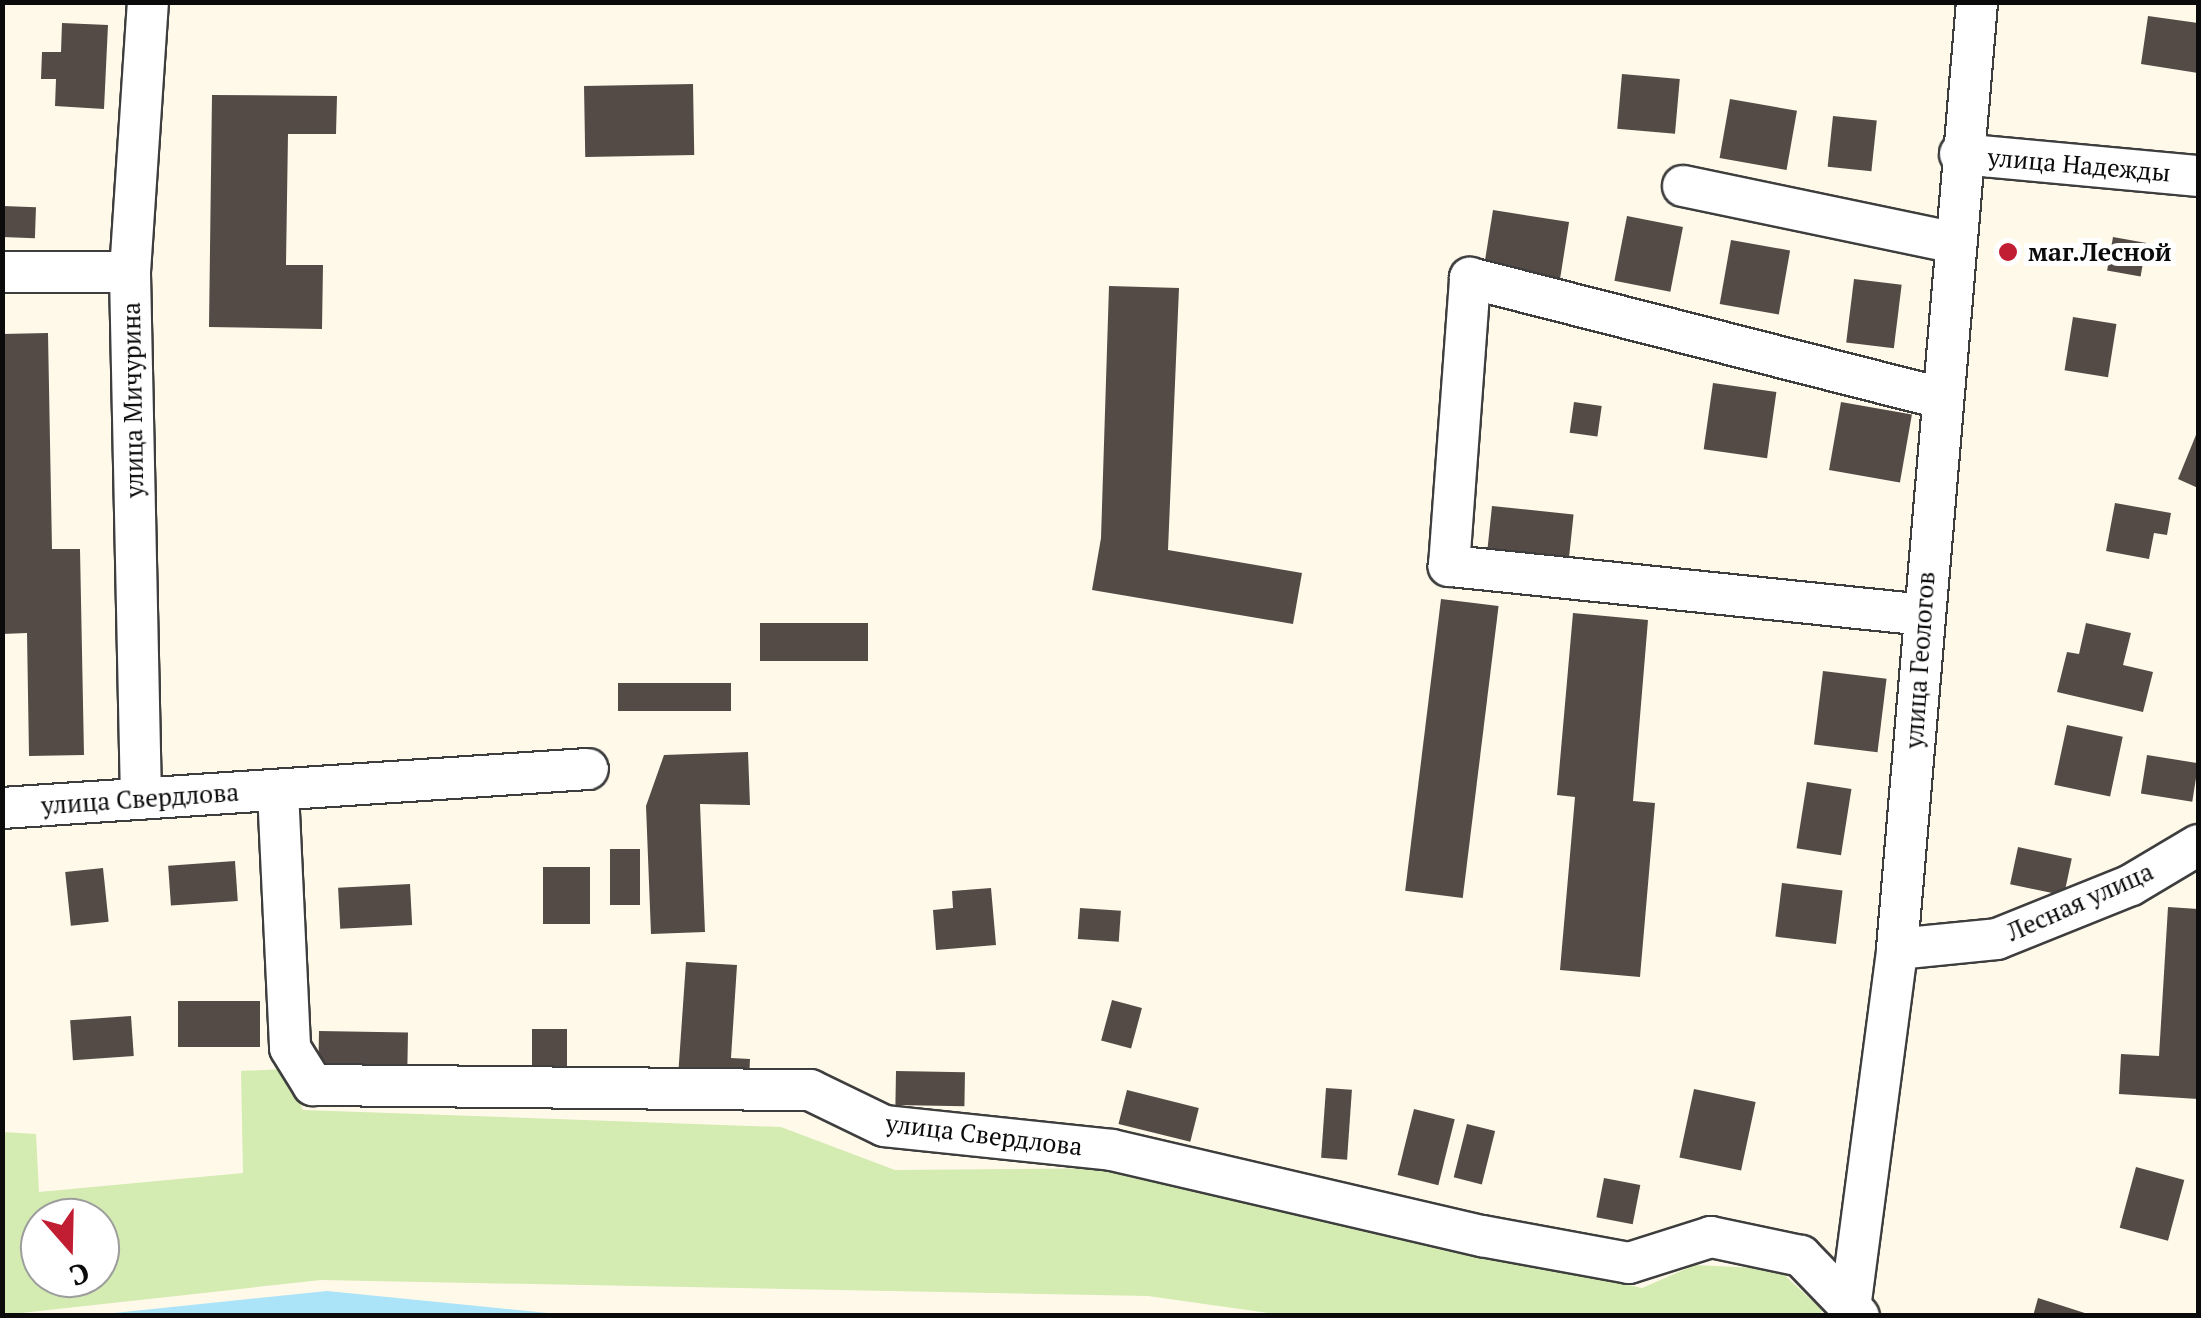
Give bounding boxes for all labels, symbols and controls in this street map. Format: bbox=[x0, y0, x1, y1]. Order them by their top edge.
street label: улица Надежды bbox=[1986, 142, 2172, 188]
place label: маг.Лесной bbox=[2028, 237, 2171, 267]
marker: маг.Лесной bbox=[1997, 241, 2019, 263]
street label: улица Мичурина bbox=[116, 302, 150, 498]
street label: улица Геологов bbox=[1899, 570, 1941, 750]
street label: улица Свердлова bbox=[40, 777, 240, 821]
street label: Лесная улица bbox=[2002, 856, 2158, 948]
street label: улица Свердлова bbox=[884, 1108, 1084, 1162]
north arrow bbox=[20, 1198, 120, 1298]
text: С bbox=[65, 1254, 95, 1295]

